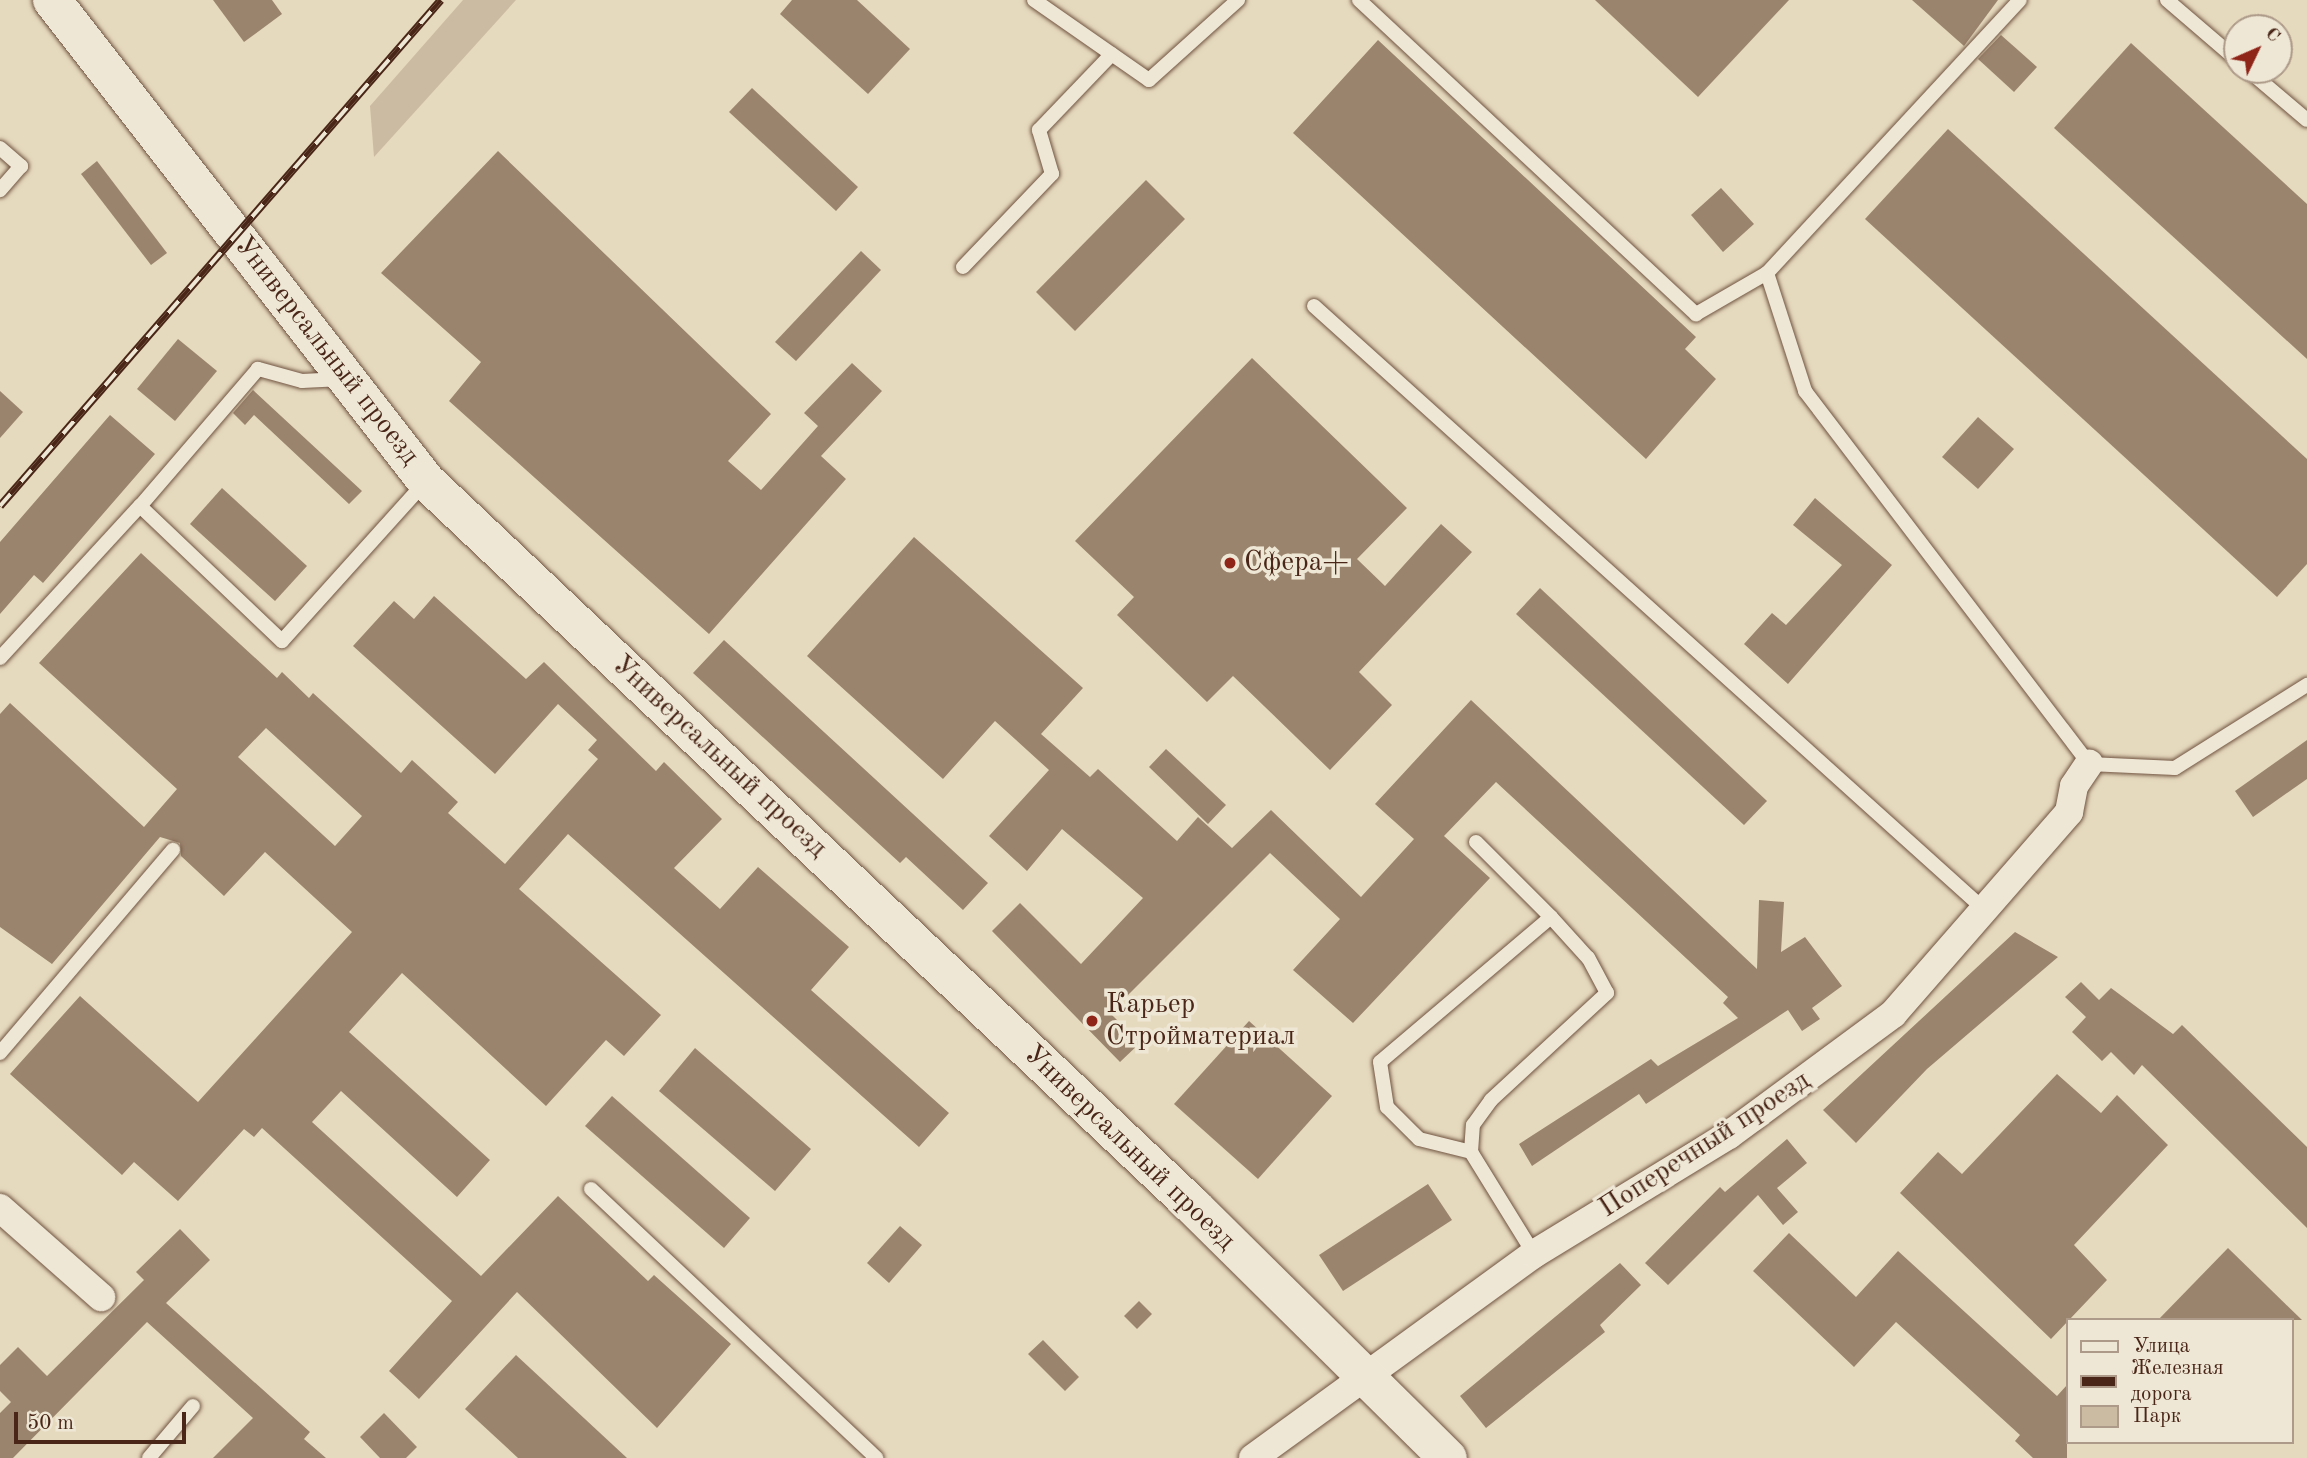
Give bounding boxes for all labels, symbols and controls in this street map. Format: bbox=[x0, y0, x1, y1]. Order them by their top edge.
north arrow bbox=[2223, 14, 2293, 84]
text: С bbox=[2261, 24, 2283, 47]
street label: Универсальный проезд bbox=[226, 230, 426, 472]
place label: Сфера+ bbox=[1244, 546, 1349, 580]
marker: Сфера+ bbox=[1222, 555, 1238, 571]
street label: Универсальный проезд bbox=[605, 649, 833, 865]
place label: Карьер Стройматериал bbox=[1106, 988, 1295, 1054]
marker: Карьер Стройматериал bbox=[1084, 1013, 1100, 1029]
street label: Универсальный проезд bbox=[1016, 1038, 1242, 1258]
street label: Поперечный проезд bbox=[1593, 1064, 1817, 1226]
legend bbox=[2066, 1318, 2293, 1444]
text: Улица bbox=[2133, 1336, 2190, 1357]
text: Железная дорога bbox=[2131, 1358, 2224, 1405]
scale bar bbox=[18, 1398, 189, 1442]
text: Парк bbox=[2133, 1406, 2181, 1427]
text: 50 m bbox=[27, 1413, 74, 1434]

